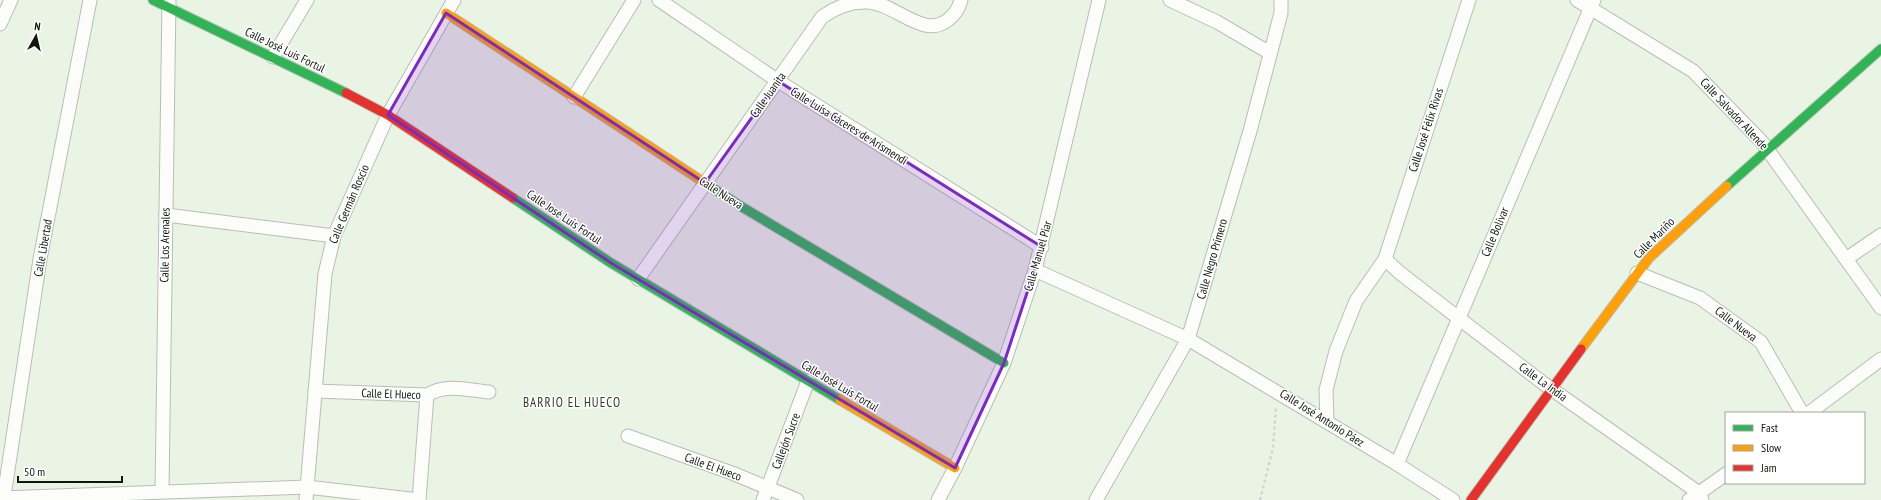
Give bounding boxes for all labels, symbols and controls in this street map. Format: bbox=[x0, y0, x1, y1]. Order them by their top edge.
north arrow bbox=[16, 16, 56, 56]
text: N bbox=[33, 19, 41, 33]
street label: Calle José Luis Fortul bbox=[243, 24, 328, 75]
street label: Calle Juanita bbox=[747, 69, 789, 120]
street label: Calle Salvador Allende bbox=[1697, 75, 1772, 153]
street label: Calle Luisa Cáceres de Arismendi bbox=[788, 83, 911, 168]
street label: Calle José Félix Rivas bbox=[1405, 86, 1446, 174]
street label: Calle Germán Roscio bbox=[325, 162, 372, 246]
street label: Calle Nueva bbox=[697, 173, 746, 212]
street label: Calle José Luis Fortul bbox=[524, 186, 605, 247]
street label: Calle Bolívar bbox=[1477, 204, 1512, 259]
street label: Calle Los Arenales bbox=[156, 207, 173, 283]
street label: Calle Mariño bbox=[1630, 214, 1677, 261]
street label: Calle Negro Primero bbox=[1193, 217, 1230, 301]
street label: Calle Libertad bbox=[30, 218, 55, 278]
street label: Calle Manuel Piar bbox=[1020, 218, 1055, 293]
street label: Calle Nueva bbox=[1712, 303, 1761, 344]
street label: Calle José Luis Fortul bbox=[799, 357, 882, 415]
street label: Calle La India bbox=[1516, 359, 1571, 404]
street label: Calle El Hueco bbox=[361, 385, 421, 402]
street label: Calle José Antonio Páez bbox=[1277, 386, 1367, 450]
district label: BARRIO EL HUECO bbox=[523, 394, 621, 411]
street label: Callejón Sucre bbox=[768, 410, 803, 471]
legend bbox=[1725, 412, 1865, 484]
text: Fast bbox=[1761, 420, 1779, 435]
text: Slow bbox=[1761, 440, 1782, 455]
street label: Calle El Hueco bbox=[683, 449, 744, 484]
scale bar bbox=[18, 458, 122, 484]
text: Jam bbox=[1760, 460, 1777, 475]
text: 50 m bbox=[24, 464, 45, 479]

